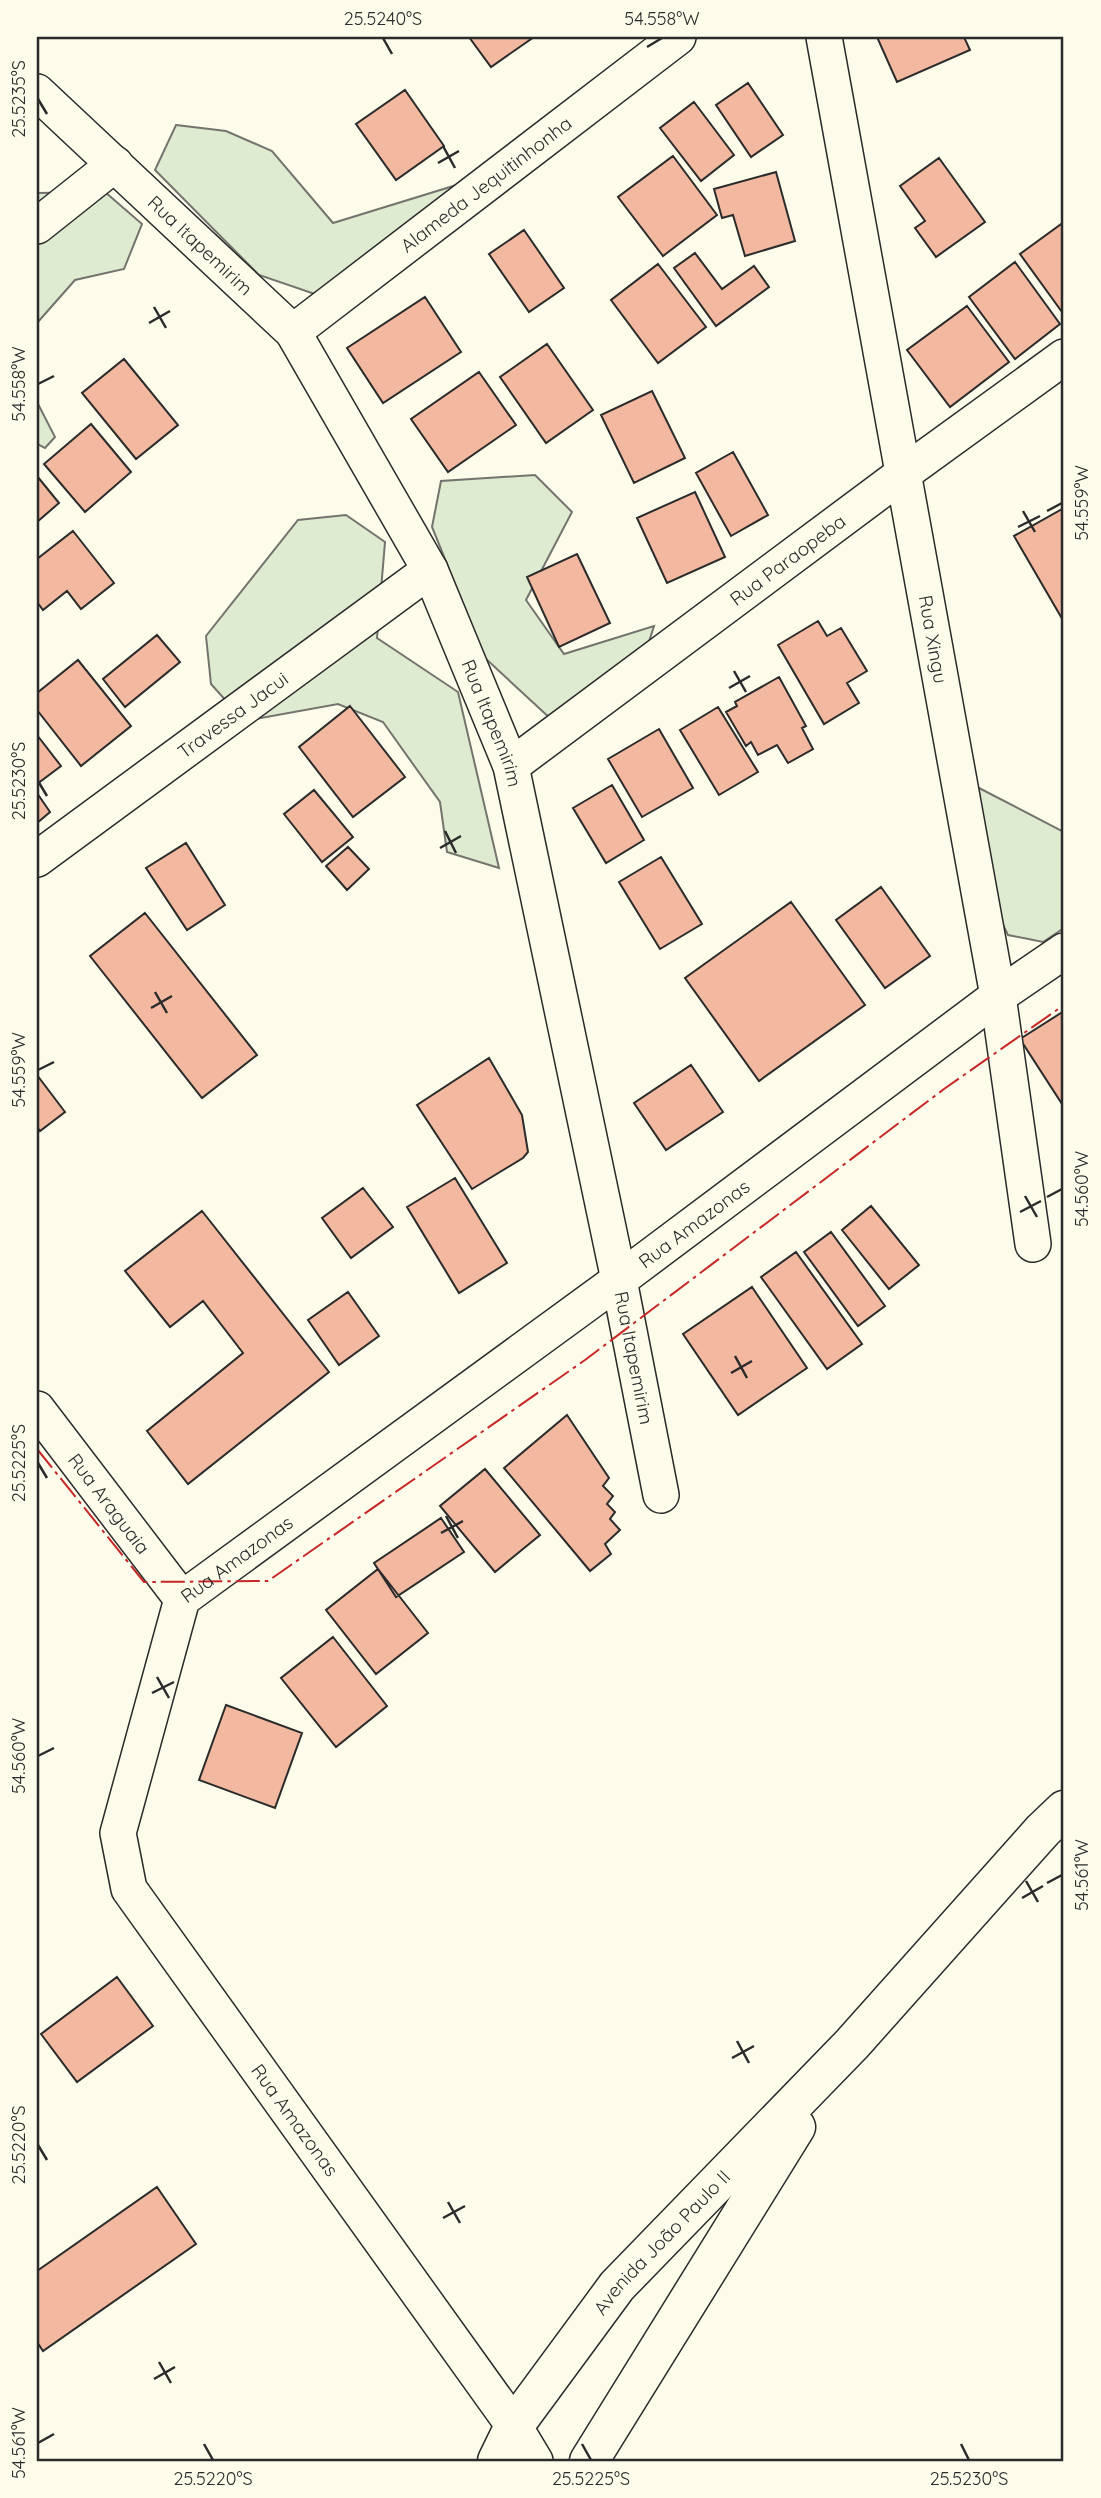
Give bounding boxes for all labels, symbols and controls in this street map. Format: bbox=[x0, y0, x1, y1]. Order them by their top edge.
text: 25.5240°S bbox=[344, 7, 422, 30]
text: 54.558°W bbox=[624, 7, 700, 30]
text: 25.5235°S bbox=[7, 60, 30, 138]
street label: Alameda Jequitinhonha bbox=[395, 111, 576, 257]
street label: Rua Itapemirim bbox=[143, 190, 258, 300]
text: 54.558°W bbox=[7, 346, 30, 422]
text: 54.559°W bbox=[1070, 465, 1093, 541]
street label: Rua Paraopeba bbox=[725, 509, 850, 611]
street label: Rua Xingu bbox=[913, 593, 953, 685]
street label: Rua Itapemirim bbox=[456, 656, 527, 789]
street label: Travessa Jacui bbox=[173, 666, 293, 764]
text: 25.5230°S bbox=[7, 742, 30, 820]
text: 54.559°W bbox=[7, 1032, 30, 1108]
text: 54.560°W bbox=[1070, 1151, 1093, 1227]
street label: Rua Amazonas bbox=[634, 1174, 754, 1273]
street label: Rua Itapemirim bbox=[609, 1289, 659, 1426]
text: 25.5225°S bbox=[7, 1424, 30, 1502]
street label: Rua Araguaia bbox=[63, 1448, 155, 1559]
street label: Rua Amazonas bbox=[176, 1510, 298, 1608]
text: 54.560°W bbox=[7, 1718, 30, 1794]
text: 54.561°W bbox=[1070, 1839, 1093, 1911]
street label: Rua Amazonas bbox=[246, 2059, 344, 2181]
text: 25.5220°S bbox=[7, 2105, 30, 2185]
street label: Avenida João Paulo II bbox=[588, 2165, 735, 2319]
text: 54.561°W bbox=[7, 2407, 30, 2479]
text: 25.5220°S bbox=[173, 2467, 253, 2490]
text: 25.5225°S bbox=[552, 2467, 630, 2490]
text: 25.5230°S bbox=[930, 2467, 1008, 2490]

